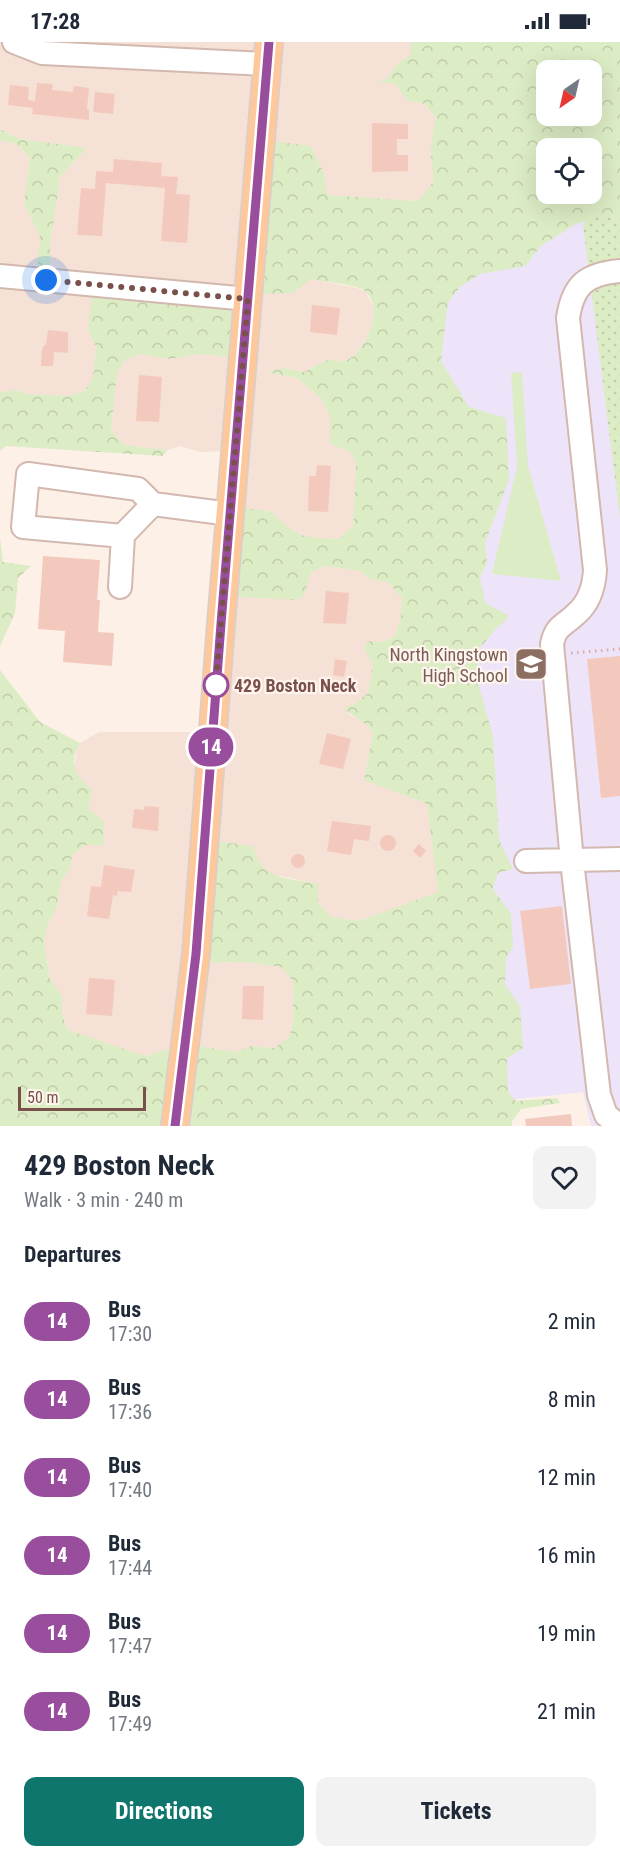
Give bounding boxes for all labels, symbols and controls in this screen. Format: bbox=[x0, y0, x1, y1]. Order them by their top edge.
text: 17:28 bbox=[30, 9, 81, 34]
north arrow bbox=[536, 60, 602, 126]
map controls bbox=[536, 60, 602, 204]
button: locate bbox=[536, 138, 602, 204]
your location bbox=[31, 265, 61, 295]
place label: North Kingstown High School bbox=[389, 644, 508, 686]
school or university icon: North Kingstown High School bbox=[513, 646, 549, 682]
marker: 429 Boston Neck bbox=[203, 672, 229, 698]
place label: 429 Boston Neck bbox=[234, 675, 357, 696]
line badge: 14 bbox=[184, 728, 238, 766]
text: 14 bbox=[200, 735, 222, 759]
scale bar bbox=[18, 1084, 146, 1112]
text: 50 m bbox=[27, 1088, 59, 1107]
button: heart bbox=[533, 1146, 596, 1209]
text: 429 Boston Neck bbox=[24, 1149, 214, 1182]
text: Walk · 3 min · 240 m bbox=[24, 1188, 183, 1212]
text: Departures bbox=[24, 1242, 121, 1267]
text: Bus bbox=[108, 1297, 141, 1322]
text: 14 bbox=[46, 1309, 68, 1333]
text: 2 min bbox=[548, 1309, 596, 1334]
text: 17:30 bbox=[108, 1322, 152, 1346]
text: Bus bbox=[108, 1375, 141, 1400]
text: 14 bbox=[46, 1387, 68, 1411]
text: 8 min bbox=[548, 1387, 596, 1412]
text: 17:36 bbox=[108, 1400, 152, 1424]
text: Bus bbox=[108, 1453, 141, 1478]
text: 14 bbox=[46, 1465, 68, 1489]
text: 12 min bbox=[537, 1465, 596, 1490]
text: 17:40 bbox=[108, 1478, 152, 1502]
text: Bus bbox=[108, 1531, 141, 1556]
text: 14 bbox=[46, 1543, 68, 1567]
text: 16 min bbox=[537, 1543, 596, 1568]
text: 17:44 bbox=[108, 1556, 152, 1580]
text: Bus bbox=[108, 1609, 141, 1634]
text: 14 bbox=[46, 1621, 68, 1645]
text: 19 min bbox=[537, 1621, 596, 1646]
text: 17:47 bbox=[108, 1634, 152, 1658]
text: Bus bbox=[108, 1687, 141, 1712]
text: 14 bbox=[46, 1699, 68, 1723]
text: 21 min bbox=[537, 1699, 596, 1724]
text: 17:49 bbox=[108, 1712, 152, 1736]
button: Directions bbox=[24, 1777, 304, 1846]
button: Tickets bbox=[316, 1777, 596, 1846]

